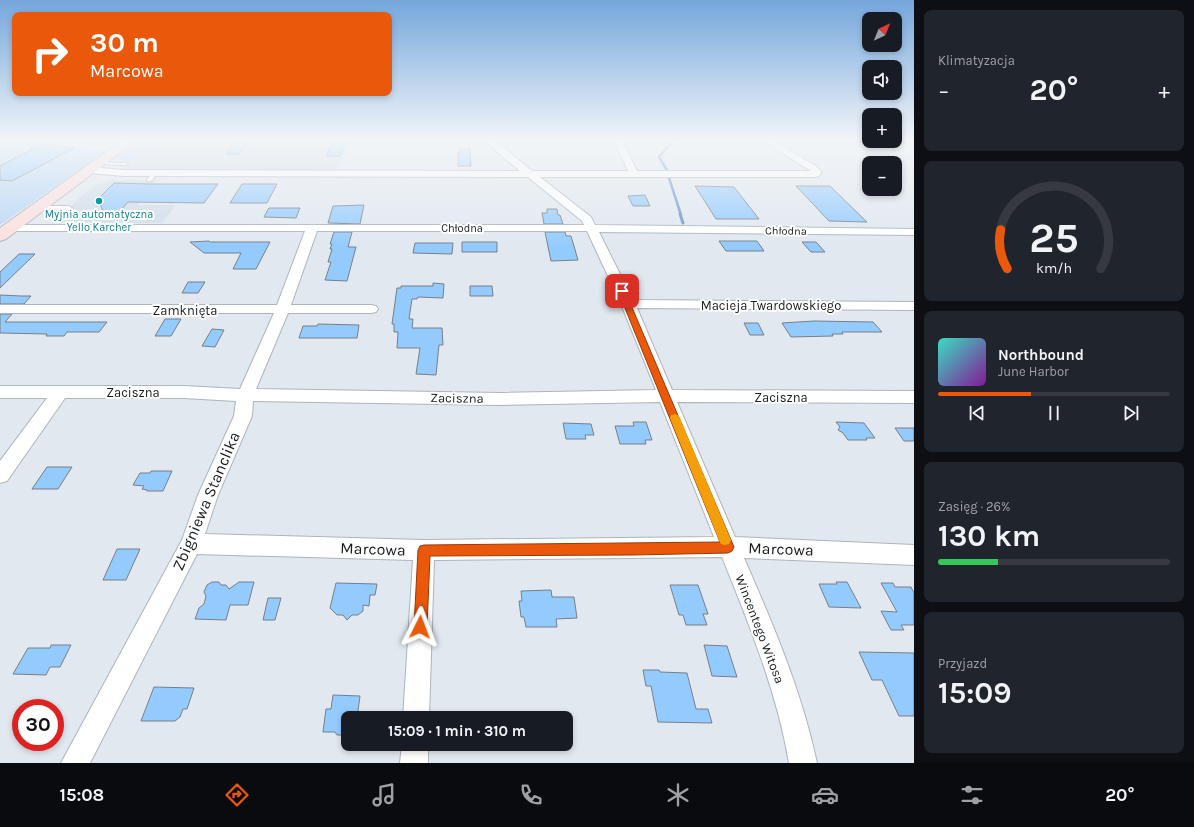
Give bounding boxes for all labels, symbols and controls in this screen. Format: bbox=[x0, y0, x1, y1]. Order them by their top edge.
north arrow bbox=[862, 12, 902, 52]
map controls bbox=[862, 12, 902, 196]
text: 30 m bbox=[90, 26, 159, 59]
icon: right bbox=[24, 28, 76, 80]
text: Klimatyzacja bbox=[938, 53, 1015, 68]
text: Marcowa bbox=[90, 60, 164, 82]
button: sound bbox=[862, 60, 902, 100]
text: 20° bbox=[1030, 72, 1078, 108]
text: − bbox=[938, 78, 950, 104]
text: + bbox=[1158, 78, 1170, 104]
button: + bbox=[862, 108, 902, 148]
button: − bbox=[862, 156, 902, 196]
marker: Myjnia automatyczna Yello Karcher bbox=[94, 196, 104, 206]
place label: Myjnia automatyczna Yello Karcher bbox=[45, 208, 153, 234]
text: 25 bbox=[1029, 214, 1079, 262]
street label: Chłodna bbox=[441, 222, 483, 235]
street label: Chłodna bbox=[765, 224, 807, 238]
text: km/h bbox=[1036, 259, 1072, 276]
pin bbox=[605, 274, 639, 308]
icon: arrive bbox=[611, 280, 633, 302]
street label: Macieja Twardowskiego bbox=[701, 298, 841, 313]
street label: Zamknięta bbox=[153, 303, 217, 318]
text: Northbound bbox=[998, 346, 1084, 364]
text: June Harbor bbox=[998, 364, 1069, 379]
street label: Zaciszna bbox=[106, 385, 160, 400]
street label: Zaciszna bbox=[430, 390, 484, 406]
street label: Zaciszna bbox=[754, 390, 808, 405]
icon: previous bbox=[966, 402, 988, 424]
icon: pause bbox=[1043, 402, 1065, 424]
icon: next bbox=[1120, 402, 1142, 424]
street label: Zbigniewa Stanclika bbox=[168, 429, 244, 573]
text: Zasięg · 26% bbox=[938, 499, 1010, 514]
text: 130 km bbox=[938, 518, 1040, 554]
street label: Marcowa bbox=[340, 538, 406, 560]
street label: Marcowa bbox=[748, 538, 814, 560]
street label: Wincentego Witosa bbox=[732, 573, 788, 685]
position arrow bbox=[399, 606, 441, 648]
text: Przyjazd bbox=[938, 656, 987, 671]
text: 15:09 bbox=[938, 675, 1012, 711]
speed limit sign: 30 bbox=[12, 699, 64, 751]
text: 15:09 · 1 min · 310 m bbox=[388, 722, 526, 740]
icon: directions bbox=[223, 781, 251, 809]
icon: music bbox=[370, 781, 398, 809]
icon: phone bbox=[517, 781, 545, 809]
icon: climate bbox=[664, 781, 692, 809]
icon: car bbox=[811, 781, 839, 809]
icon: filters bbox=[958, 781, 986, 809]
text: 15:08 bbox=[59, 784, 104, 806]
text: 20° bbox=[1105, 784, 1134, 806]

